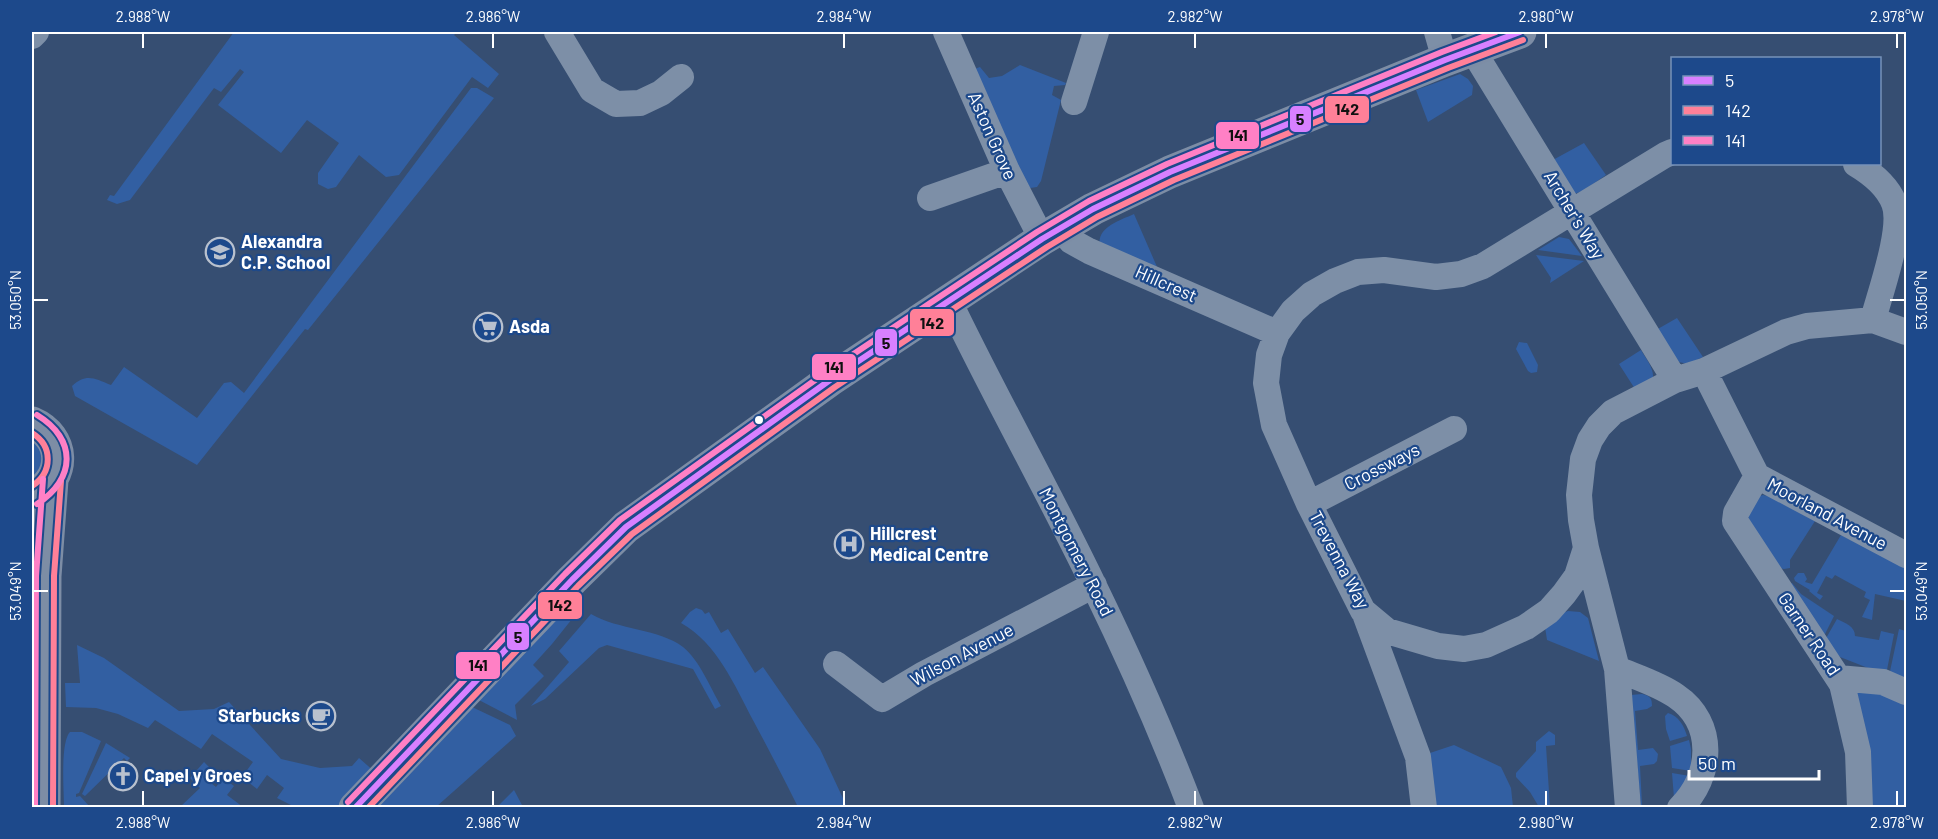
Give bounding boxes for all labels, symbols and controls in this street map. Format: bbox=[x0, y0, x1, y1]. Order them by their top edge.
text: 2.988°W bbox=[116, 7, 170, 25]
text: 2.986°W bbox=[466, 7, 520, 25]
text: 2.984°W bbox=[817, 7, 872, 25]
text: 2.982°W bbox=[1168, 7, 1222, 25]
text: 2.980°W bbox=[1518, 7, 1574, 25]
text: 2.978°W bbox=[1870, 7, 1924, 25]
legend bbox=[1671, 57, 1881, 165]
text: 5 bbox=[1725, 69, 1734, 91]
street label: Aston Grove bbox=[964, 88, 1022, 183]
line badge: 142 bbox=[1324, 95, 1370, 124]
text: 142 bbox=[1335, 99, 1359, 118]
text: 142 bbox=[1725, 99, 1751, 121]
line badge: 5 bbox=[1289, 105, 1312, 133]
text: 5 bbox=[1296, 109, 1305, 128]
line badge: 141 bbox=[1215, 121, 1260, 150]
text: 141 bbox=[1228, 125, 1248, 144]
text: 141 bbox=[1725, 129, 1746, 151]
street label: Archer's Way bbox=[1540, 166, 1610, 263]
place label: Alexandra C.P. School bbox=[241, 230, 330, 273]
school or university icon: Alexandra C.P. School bbox=[204, 236, 236, 268]
street label: Hillcrest bbox=[1132, 260, 1201, 306]
text: 53.050°N bbox=[6, 270, 24, 330]
text: 53.050°N bbox=[1912, 270, 1930, 330]
line badge: 142 bbox=[909, 308, 955, 337]
supermarket icon: Asda bbox=[472, 311, 504, 343]
text: 142 bbox=[920, 313, 944, 332]
place label: Asda bbox=[509, 315, 550, 337]
line badge: 5 bbox=[874, 328, 898, 357]
text: 5 bbox=[882, 333, 891, 352]
line badge: 141 bbox=[811, 353, 857, 381]
text: 141 bbox=[824, 357, 844, 376]
unlabelled marker bbox=[753, 414, 765, 426]
street label: Crossways bbox=[1340, 438, 1423, 495]
street label: Moorland Avenue bbox=[1764, 472, 1891, 554]
street label: Montgomery Road bbox=[1035, 484, 1119, 620]
street label: Trevenna Way bbox=[1305, 507, 1375, 612]
place label: Hillcrest Medical Centre bbox=[870, 522, 989, 565]
hospital icon: Hillcrest Medical Centre bbox=[833, 528, 865, 560]
text: 53.049°N bbox=[6, 561, 24, 621]
text: 53.049°N bbox=[1912, 561, 1930, 621]
street label: Garner Road bbox=[1774, 588, 1846, 679]
line badge: 142 bbox=[537, 591, 583, 620]
text: 142 bbox=[548, 595, 572, 614]
street label: Wilson Avenue bbox=[906, 618, 1017, 690]
line badge: 5 bbox=[506, 622, 530, 651]
text: 5 bbox=[514, 627, 523, 646]
line badge: 141 bbox=[455, 651, 501, 680]
text: 141 bbox=[468, 655, 488, 674]
cafe icon: Starbucks bbox=[305, 700, 337, 732]
place label: Starbucks bbox=[218, 704, 300, 726]
scale bar bbox=[1689, 743, 1820, 781]
text: 50 m bbox=[1698, 752, 1736, 774]
church icon: Capel y Groes bbox=[107, 760, 139, 792]
place label: Capel y Groes bbox=[144, 764, 252, 786]
text: 2.988°W bbox=[116, 813, 170, 831]
text: 2.986°W bbox=[466, 813, 520, 831]
text: 2.984°W bbox=[817, 813, 872, 831]
text: 2.982°W bbox=[1168, 813, 1222, 831]
text: 2.980°W bbox=[1518, 813, 1574, 831]
text: 2.978°W bbox=[1870, 813, 1924, 831]

